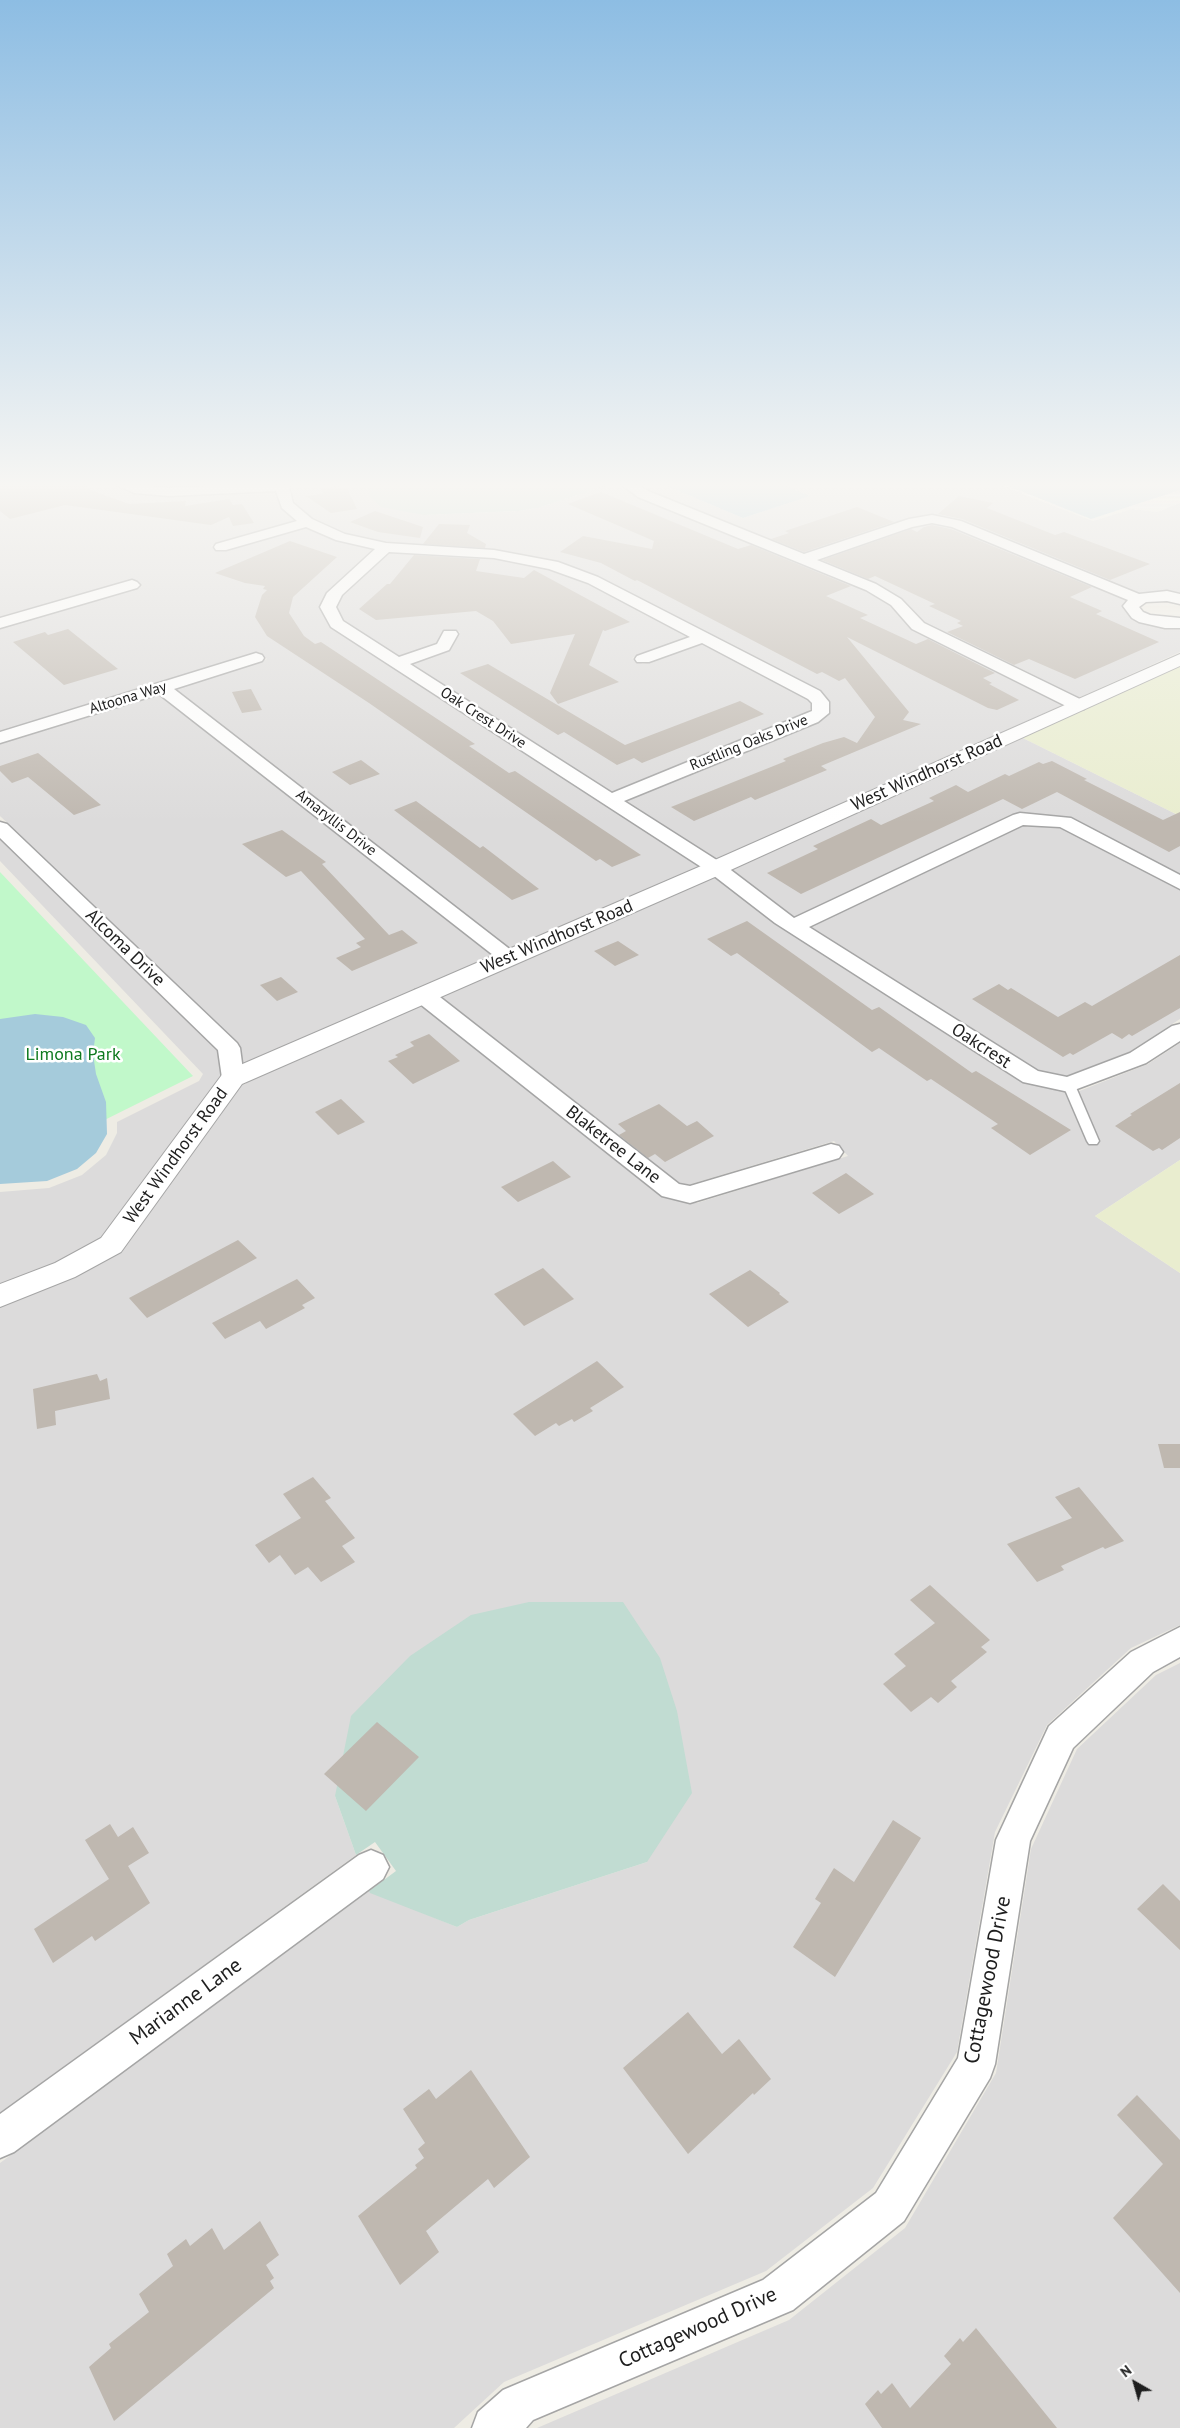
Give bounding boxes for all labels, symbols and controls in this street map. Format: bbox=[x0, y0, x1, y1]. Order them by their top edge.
street label: Altoona Way bbox=[87, 678, 169, 718]
street label: Oak Crest Drive bbox=[437, 684, 529, 752]
street label: Rustling Oaks Drive bbox=[687, 711, 811, 775]
street label: West Windhorst Road bbox=[848, 730, 1006, 816]
street label: Amaryllis Drive bbox=[292, 786, 380, 860]
street label: West Windhorst Road bbox=[478, 895, 636, 979]
street label: Alcoma Drive bbox=[81, 905, 169, 991]
street label: Oakcrest bbox=[947, 1019, 1015, 1073]
park label: Limona Park bbox=[25, 1044, 121, 1066]
street label: West Windhorst Road bbox=[119, 1084, 233, 1228]
street label: Blaketree Lane bbox=[561, 1101, 665, 1189]
street label: Cottagewood Drive bbox=[959, 1894, 1017, 2066]
street label: Marianne Lane bbox=[125, 1953, 247, 2051]
street label: Cottagewood Drive bbox=[615, 2282, 781, 2374]
north arrow bbox=[1110, 2358, 1160, 2408]
text: N bbox=[1117, 2361, 1135, 2381]

